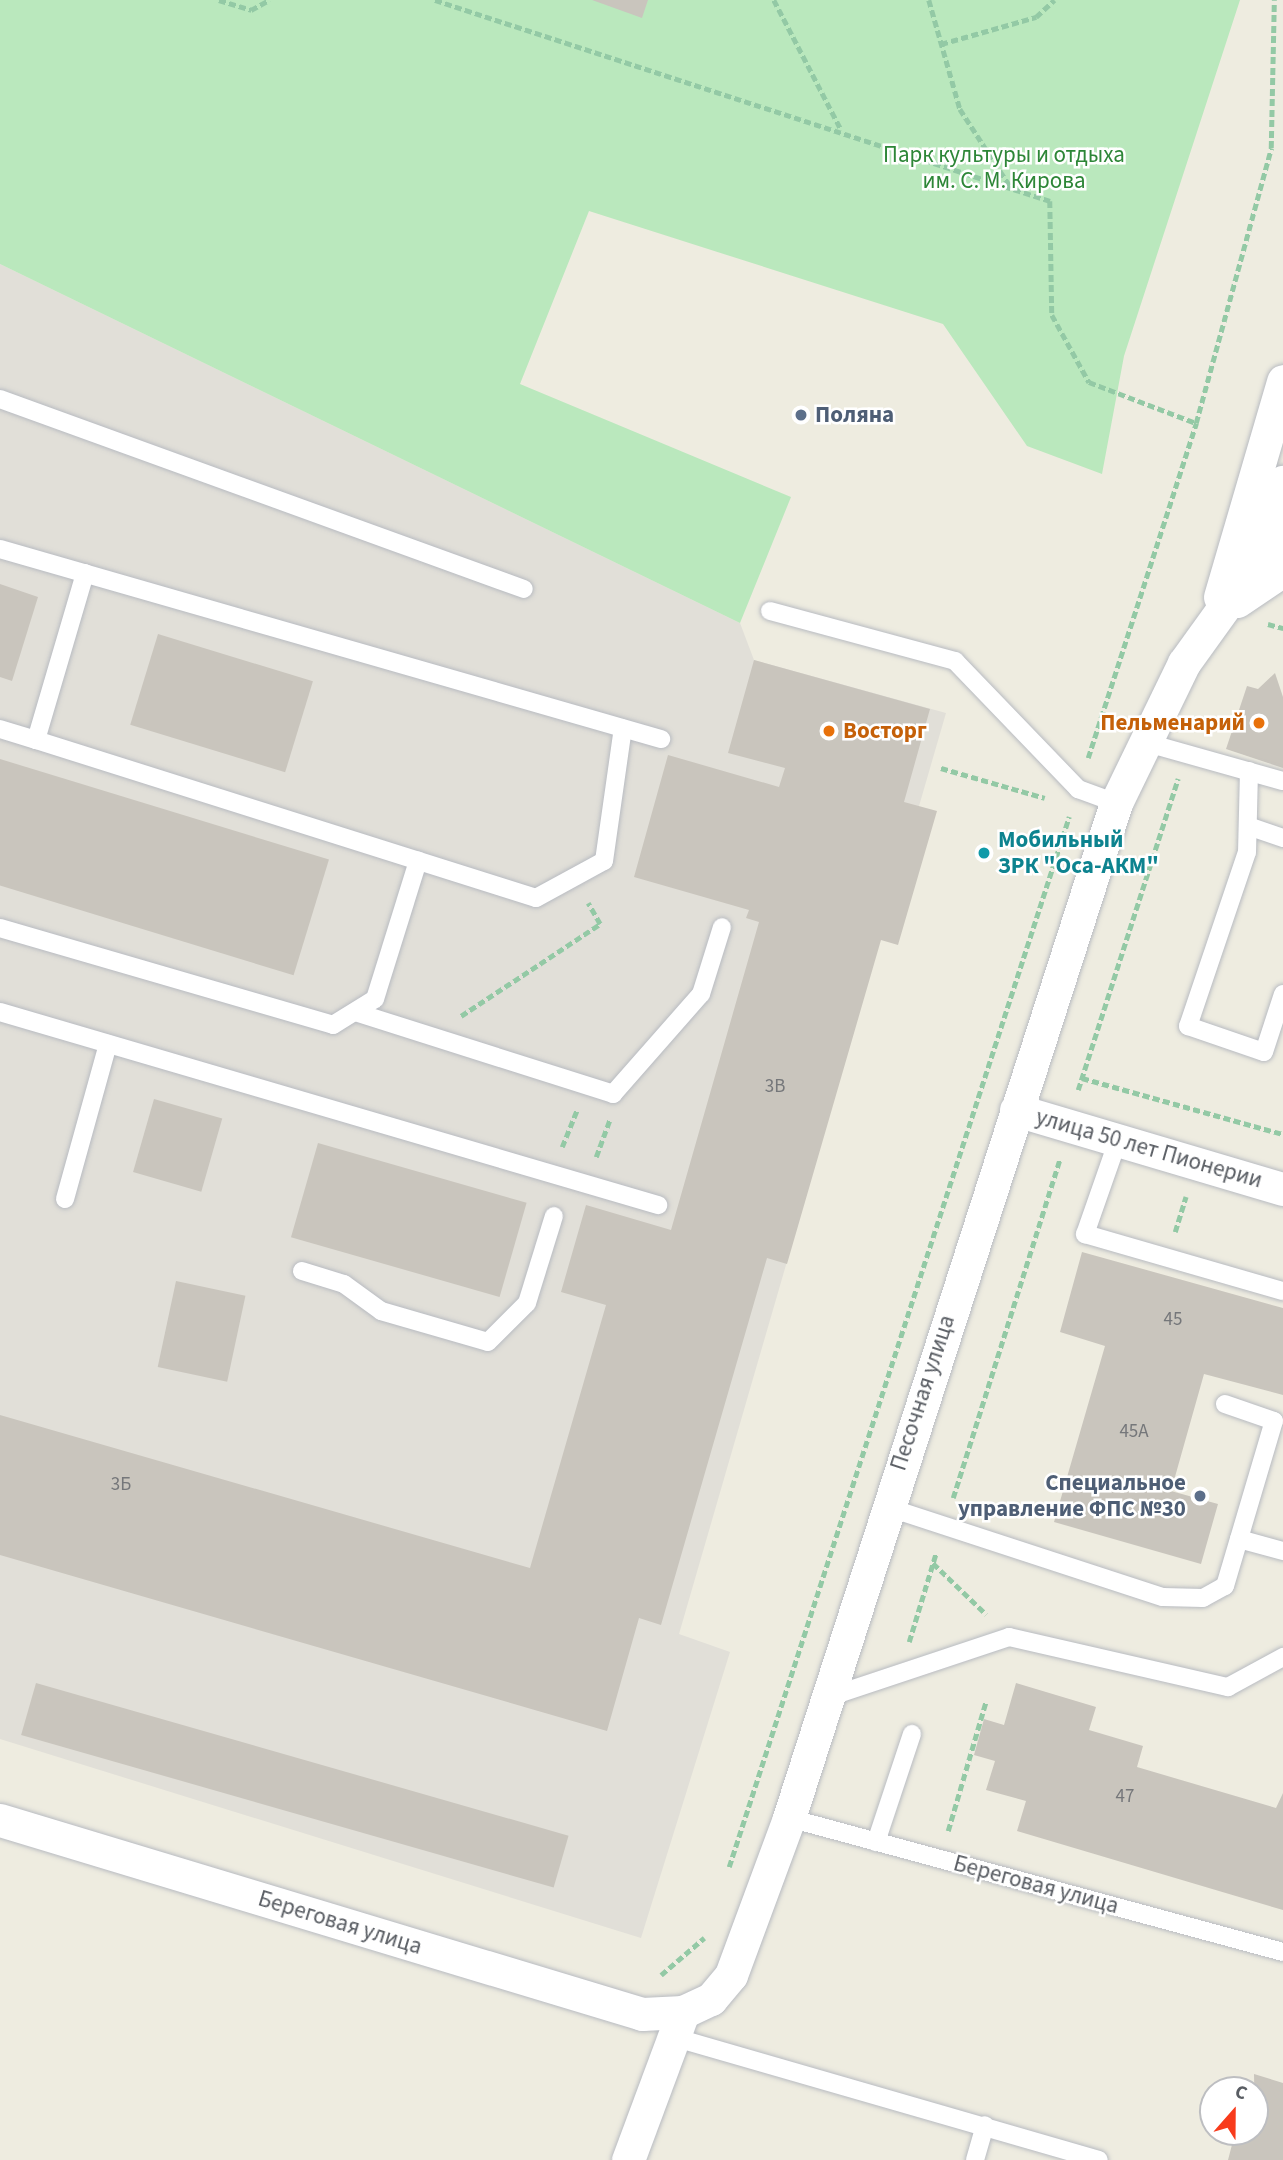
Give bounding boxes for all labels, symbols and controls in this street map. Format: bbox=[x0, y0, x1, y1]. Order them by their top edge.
park label: Парк культуры и отдыха им. С. М. Кирова bbox=[883, 141, 1125, 195]
place label: Поляна bbox=[815, 401, 894, 429]
marker: Поляна bbox=[793, 407, 809, 423]
place label: Пельменарий bbox=[1100, 709, 1245, 737]
marker: Пельменарий bbox=[1251, 715, 1267, 731]
place label: Восторг bbox=[843, 717, 927, 745]
marker: Восторг bbox=[821, 723, 837, 739]
place label: Мобильный ЗРК "Оса-АКМ" bbox=[998, 826, 1159, 880]
marker: Мобильный ЗРК "Оса-АКМ" bbox=[976, 845, 992, 861]
house number: 3В bbox=[765, 1076, 785, 1098]
street label: улица 50 лет Пионерии bbox=[1033, 1103, 1265, 1195]
house number: 45 bbox=[1164, 1309, 1182, 1331]
street label: Песочная улица bbox=[885, 1312, 961, 1474]
house number: 45А bbox=[1119, 1421, 1149, 1443]
place label: Специальное управление ФПС №30 bbox=[958, 1469, 1186, 1523]
house number: 3Б bbox=[111, 1474, 131, 1496]
marker: Специальное управление ФПС №30 bbox=[1192, 1488, 1208, 1504]
house number: 47 bbox=[1116, 1786, 1134, 1808]
street label: Береговая улица bbox=[950, 1850, 1122, 1920]
street label: Береговая улица bbox=[255, 1885, 425, 1961]
north arrow bbox=[1199, 2076, 1269, 2146]
text: С bbox=[1231, 2078, 1251, 2107]

